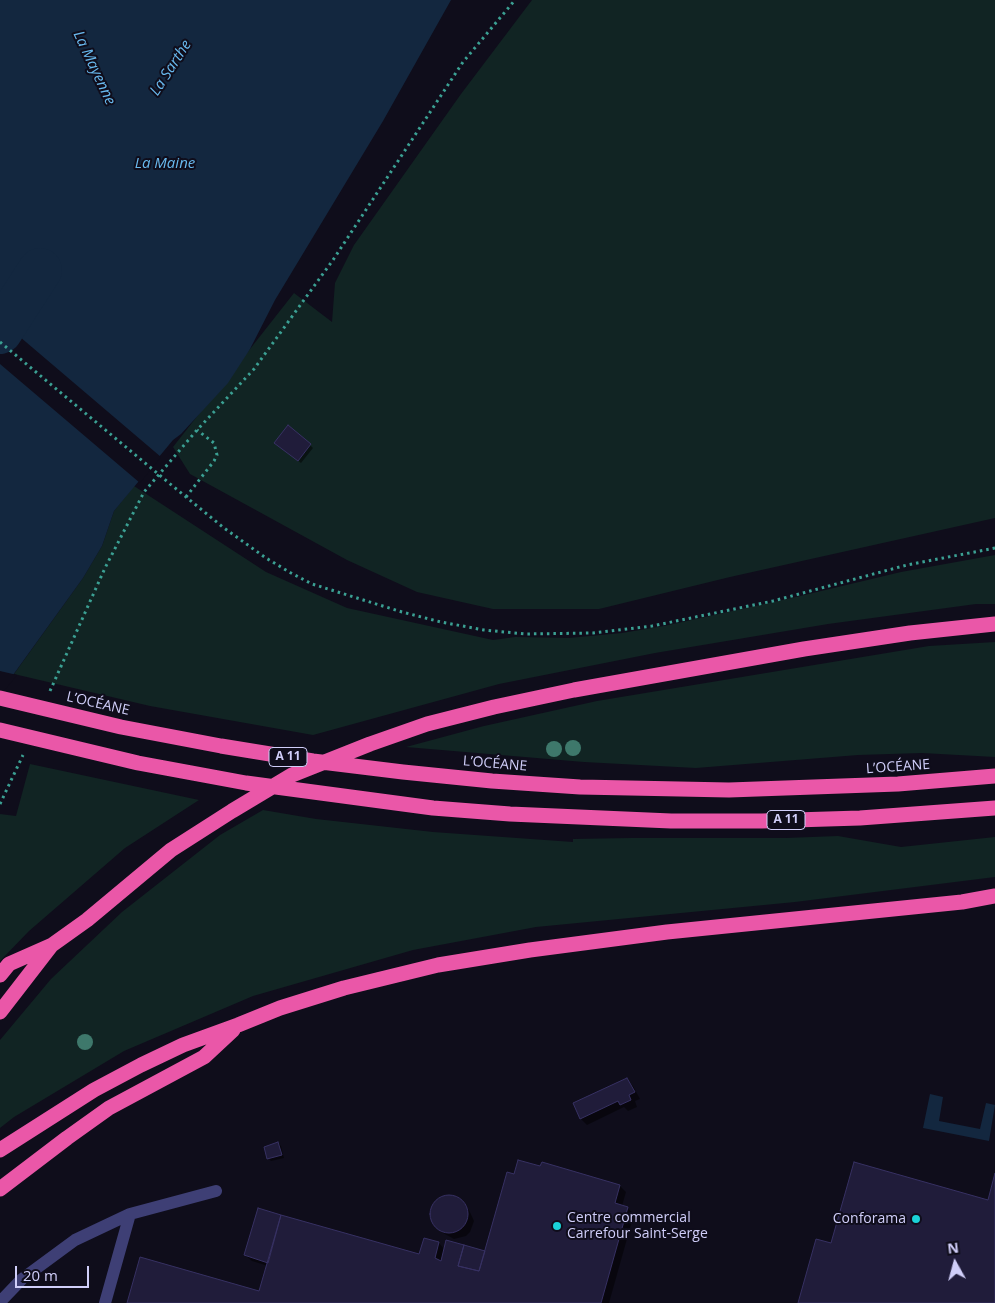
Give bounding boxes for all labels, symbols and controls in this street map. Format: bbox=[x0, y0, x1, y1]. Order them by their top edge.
water label: La Mayenne bbox=[69, 28, 119, 108]
water label: La Sarthe bbox=[146, 37, 196, 99]
water label: La Maine bbox=[135, 155, 195, 173]
street label: L’OCÉANE bbox=[65, 689, 131, 719]
road number: A 11 bbox=[269, 748, 307, 766]
street label: L’OCÉANE bbox=[462, 753, 528, 775]
street label: L’OCÉANE bbox=[865, 756, 931, 778]
road number: A 11 bbox=[767, 810, 805, 830]
place label: Centre commercial Carrefour Saint-Serge bbox=[567, 1210, 708, 1242]
place label: Conforama bbox=[833, 1211, 906, 1227]
marker: Conforama bbox=[910, 1213, 922, 1225]
marker: Centre commercial Carrefour Saint-Serge bbox=[551, 1220, 563, 1232]
text: N bbox=[946, 1237, 960, 1258]
north arrow bbox=[930, 1238, 980, 1288]
scale bar bbox=[18, 1256, 91, 1288]
text: 20 m bbox=[23, 1265, 58, 1285]

